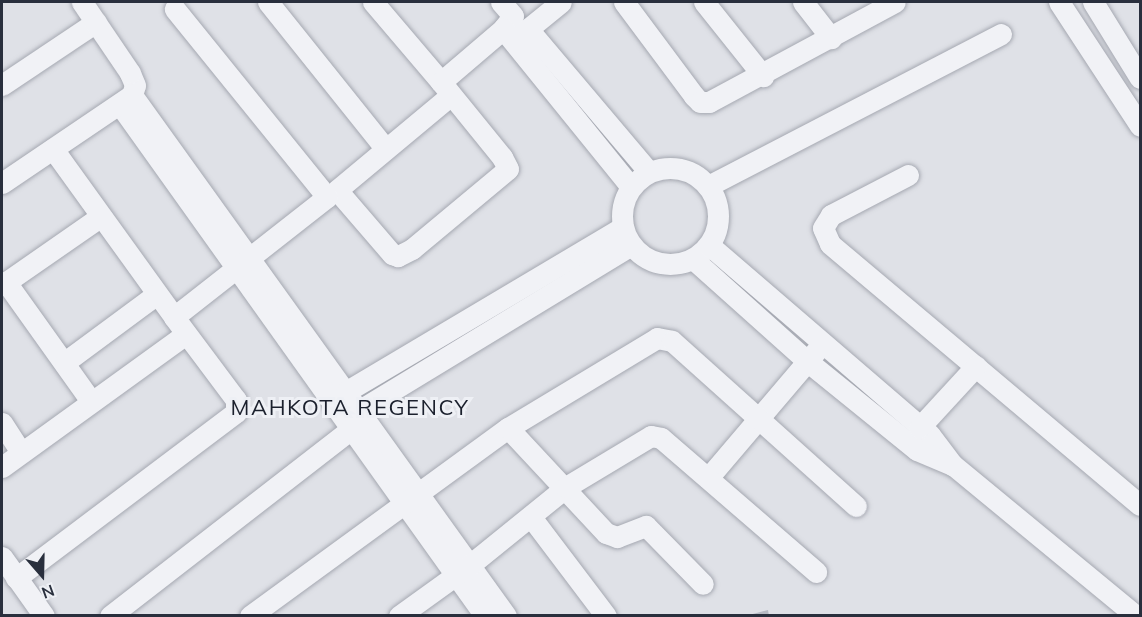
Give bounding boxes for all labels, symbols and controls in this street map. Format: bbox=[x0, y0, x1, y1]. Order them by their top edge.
district label: MAHKOTA REGENCY bbox=[231, 395, 469, 421]
north arrow bbox=[12, 545, 72, 605]
text: N bbox=[39, 580, 57, 603]

